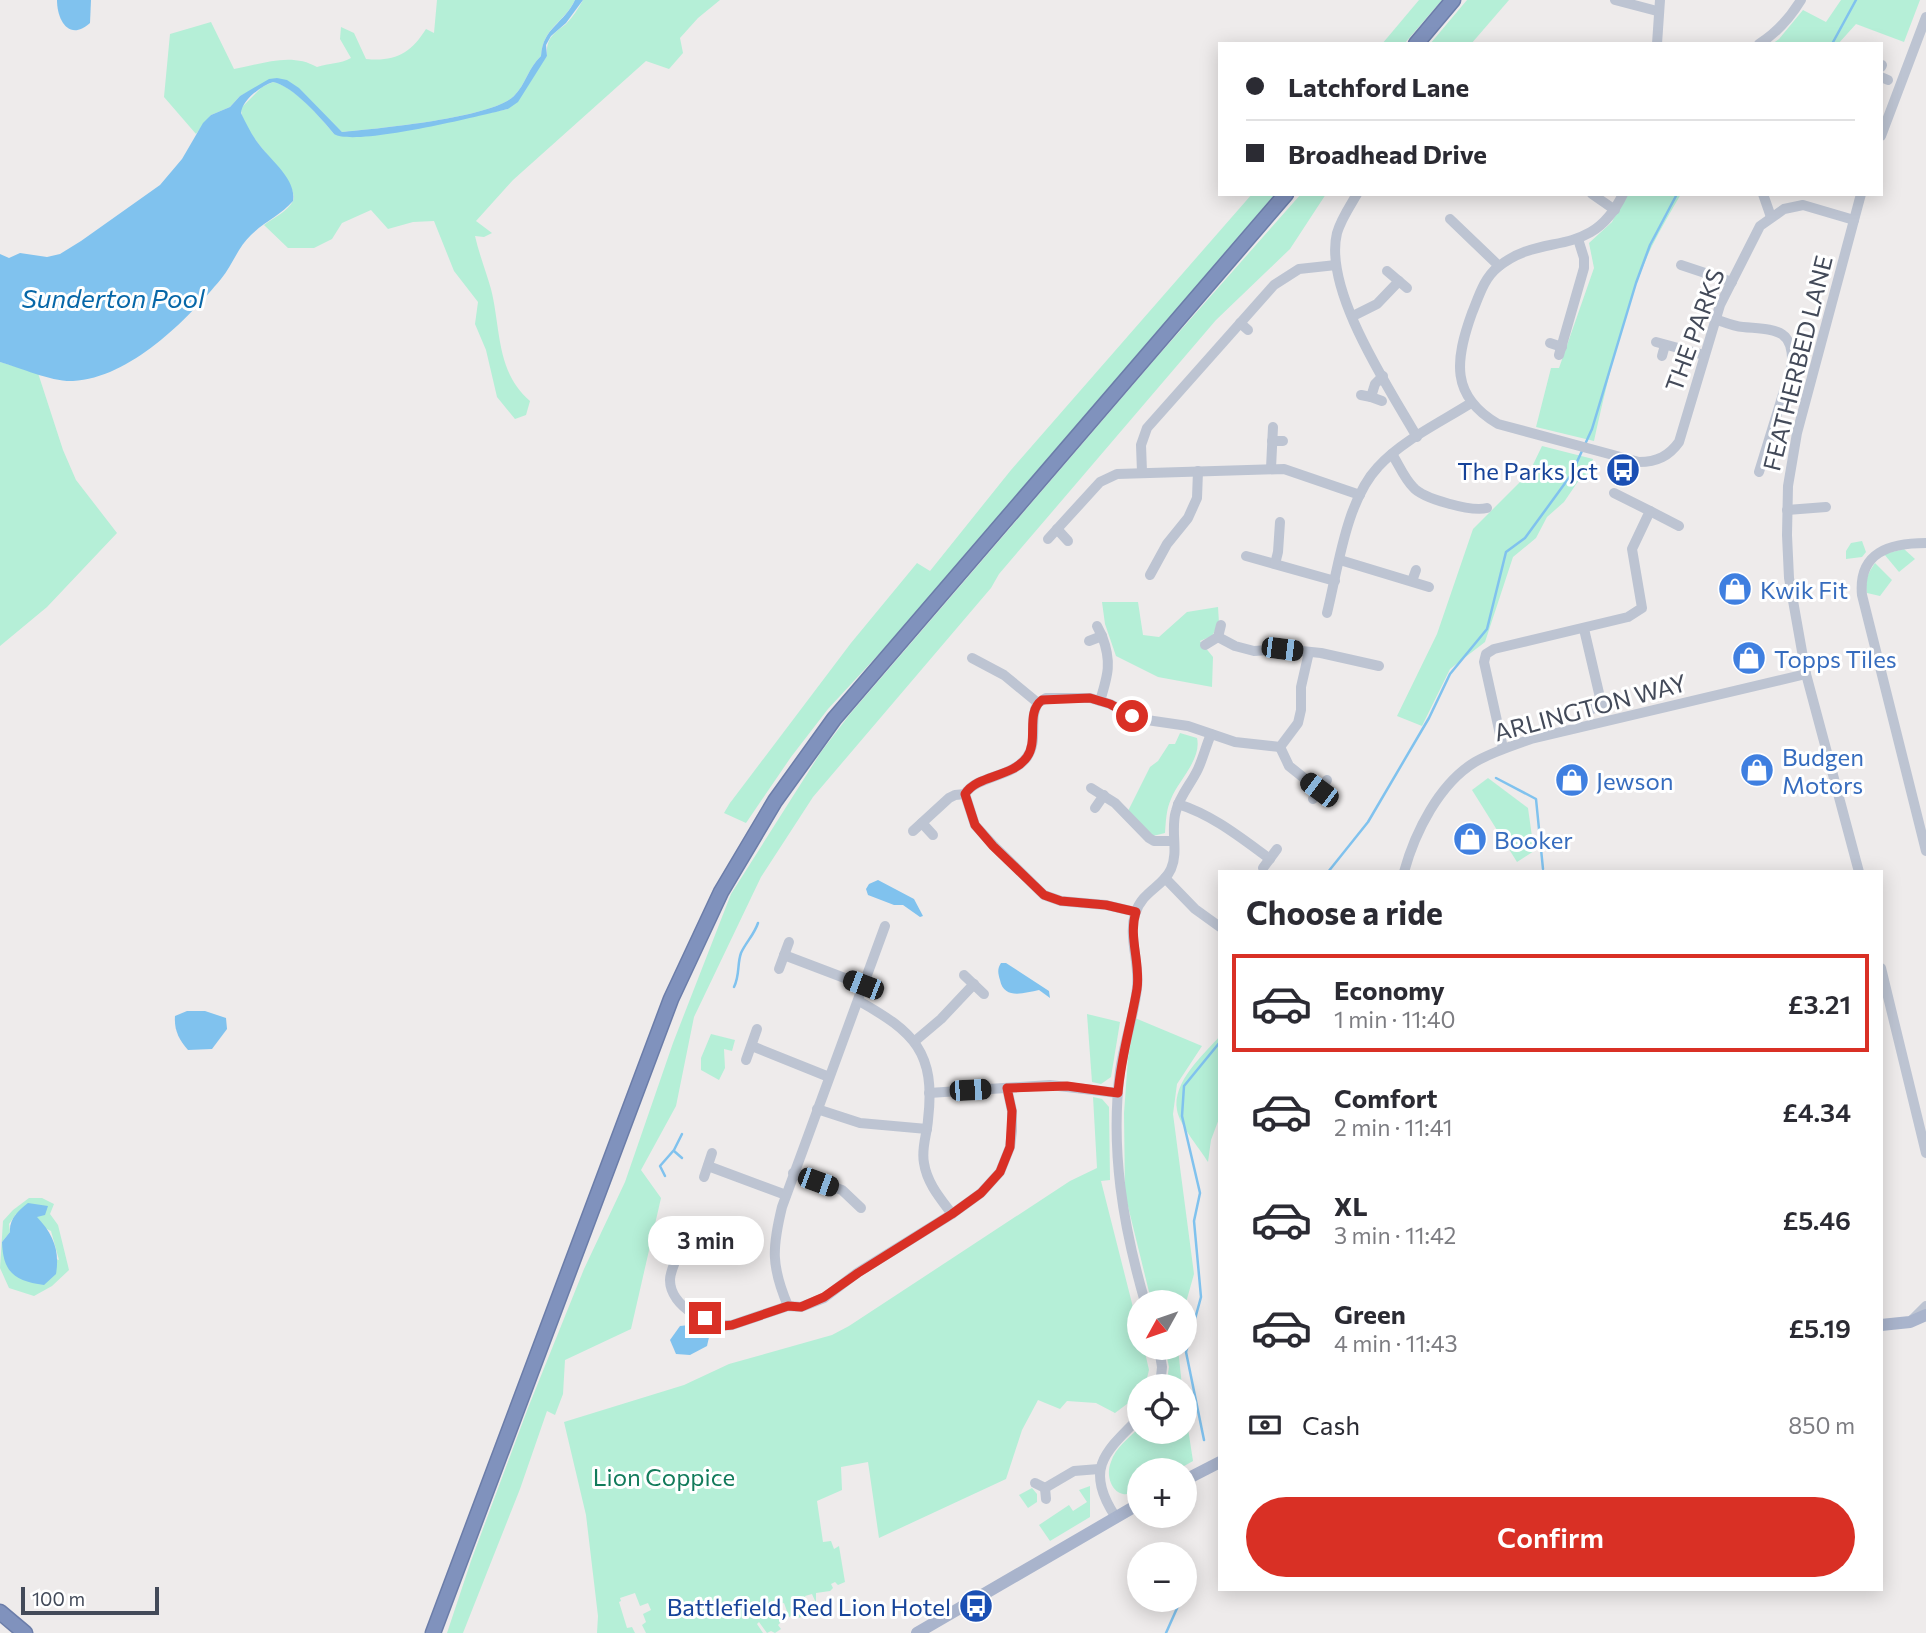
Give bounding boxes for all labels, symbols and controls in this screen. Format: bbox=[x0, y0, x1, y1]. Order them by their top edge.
text: Latchford Lane bbox=[1288, 71, 1469, 102]
text: Broadhead Drive bbox=[1288, 138, 1487, 169]
street label: FEATHERBED LANE bbox=[1756, 252, 1838, 474]
street label: THE PARKS bbox=[1658, 265, 1730, 395]
water label: Sunderton Pool bbox=[21, 282, 206, 313]
bus stop icon: The Parks Jct bbox=[1604, 451, 1642, 489]
place label: The Parks Jct bbox=[1457, 456, 1598, 485]
shop icon: Kwik Fit bbox=[1716, 570, 1754, 608]
place label: Kwik Fit bbox=[1760, 575, 1848, 604]
car bbox=[1260, 636, 1305, 662]
shop icon: Topps Tiles bbox=[1730, 639, 1768, 677]
place label: Topps Tiles bbox=[1774, 644, 1897, 673]
street label: ARLINGTON WAY bbox=[1491, 667, 1690, 747]
route start bbox=[1116, 700, 1148, 732]
place label: Budgen Motors bbox=[1782, 742, 1864, 799]
shop icon: Budgen Motors bbox=[1738, 751, 1776, 789]
shop icon: Jewson bbox=[1553, 761, 1591, 799]
place label: Jewson bbox=[1596, 766, 1674, 795]
car bbox=[1296, 769, 1343, 811]
shop icon: Booker bbox=[1451, 820, 1489, 858]
place label: Booker bbox=[1494, 825, 1573, 854]
text: Choose a ride bbox=[1246, 892, 1443, 932]
car bbox=[840, 968, 887, 1002]
icon: car bbox=[1250, 972, 1313, 1035]
text: Economy bbox=[1334, 974, 1445, 1005]
text: £3.21 bbox=[1788, 988, 1851, 1019]
text: 1 min · 11:40 bbox=[1334, 1005, 1456, 1033]
car bbox=[949, 1078, 992, 1102]
icon: car bbox=[1250, 1080, 1313, 1143]
text: Comfort bbox=[1334, 1082, 1437, 1113]
text: £4.34 bbox=[1782, 1096, 1851, 1127]
text: 2 min · 11:41 bbox=[1334, 1113, 1453, 1141]
car bbox=[795, 1165, 842, 1199]
icon: car bbox=[1250, 1188, 1313, 1251]
text: XL bbox=[1334, 1190, 1368, 1221]
text: £5.46 bbox=[1783, 1204, 1851, 1235]
callout: 3 min bbox=[647, 1216, 763, 1266]
text: 3 min · 11:42 bbox=[1334, 1221, 1456, 1249]
text: 3 min bbox=[677, 1226, 735, 1254]
north arrow bbox=[1127, 1290, 1197, 1360]
map controls bbox=[1127, 1290, 1197, 1612]
icon: car bbox=[1250, 1296, 1313, 1359]
text: Green bbox=[1334, 1298, 1406, 1329]
route end bbox=[689, 1302, 721, 1334]
text: £5.19 bbox=[1788, 1312, 1851, 1343]
text: 4 min · 11:43 bbox=[1334, 1329, 1458, 1357]
button: locate bbox=[1127, 1374, 1197, 1444]
icon: cash bbox=[1246, 1406, 1284, 1444]
text: Cash bbox=[1302, 1409, 1360, 1440]
text: 850 m bbox=[1788, 1411, 1855, 1439]
button: + bbox=[1127, 1458, 1197, 1528]
park label: Lion Coppice bbox=[593, 1462, 735, 1491]
button: Confirm bbox=[1246, 1497, 1855, 1577]
button: − bbox=[1127, 1542, 1197, 1612]
scale bar bbox=[21, 1584, 159, 1616]
text: 100 m bbox=[32, 1587, 85, 1610]
bus stop icon: Battlefield, Red Lion Hotel bbox=[957, 1587, 995, 1625]
place label: Battlefield, Red Lion Hotel bbox=[667, 1592, 951, 1621]

